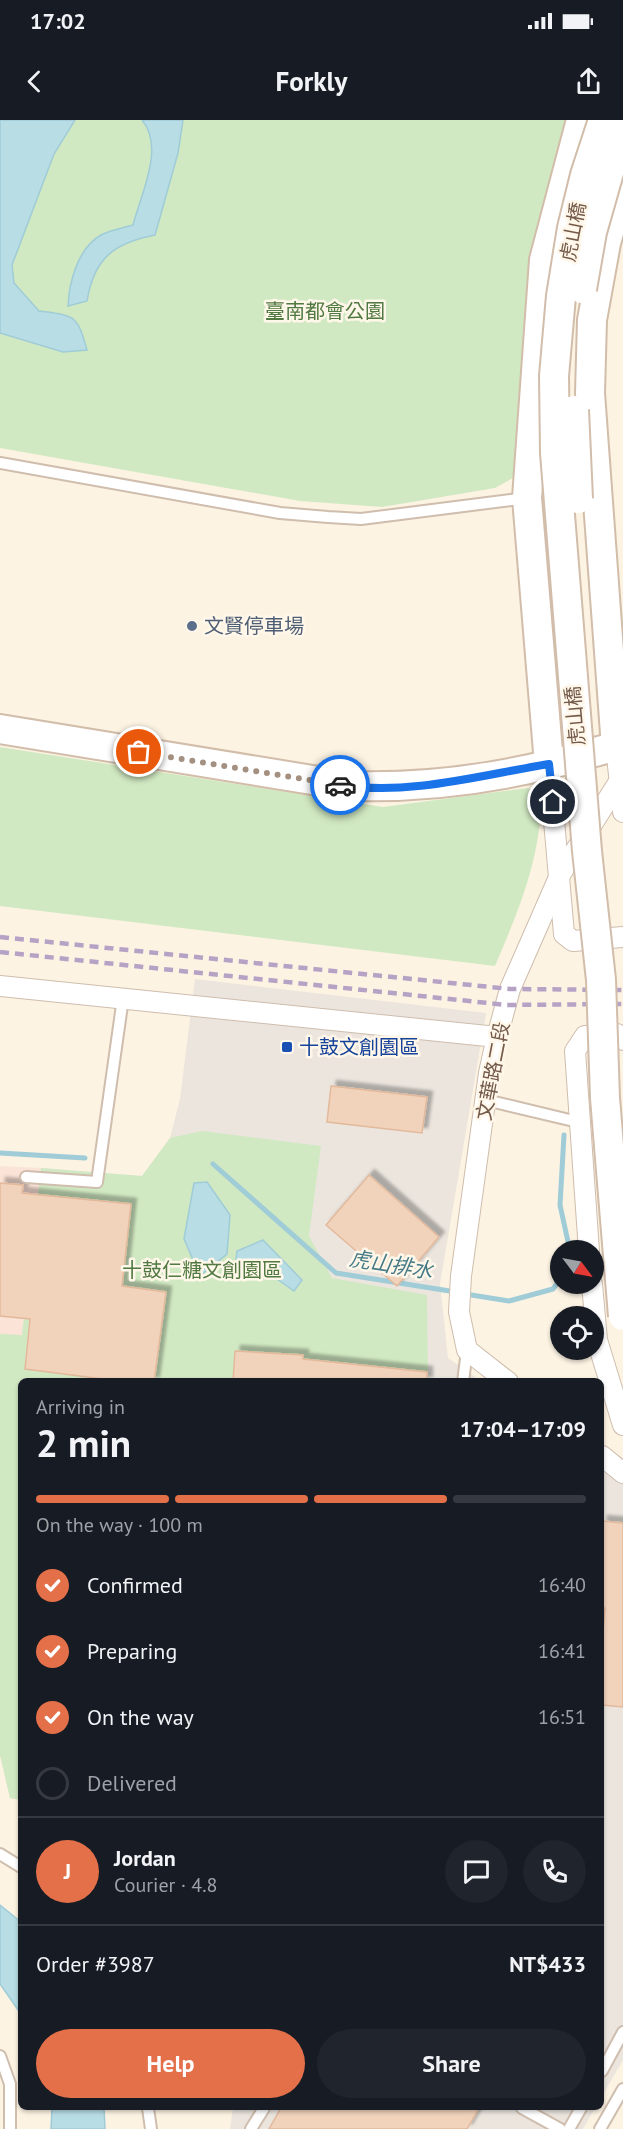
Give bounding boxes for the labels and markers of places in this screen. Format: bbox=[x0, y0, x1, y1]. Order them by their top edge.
place label: 文賢停車場 bbox=[204, 613, 304, 639]
marker: 文賢停車場 bbox=[185, 619, 199, 633]
pin bbox=[113, 726, 164, 777]
pin bbox=[527, 776, 578, 827]
place label: 十鼓文創園區 bbox=[299, 1034, 419, 1060]
marker: 十鼓文創園區 bbox=[280, 1040, 294, 1054]

